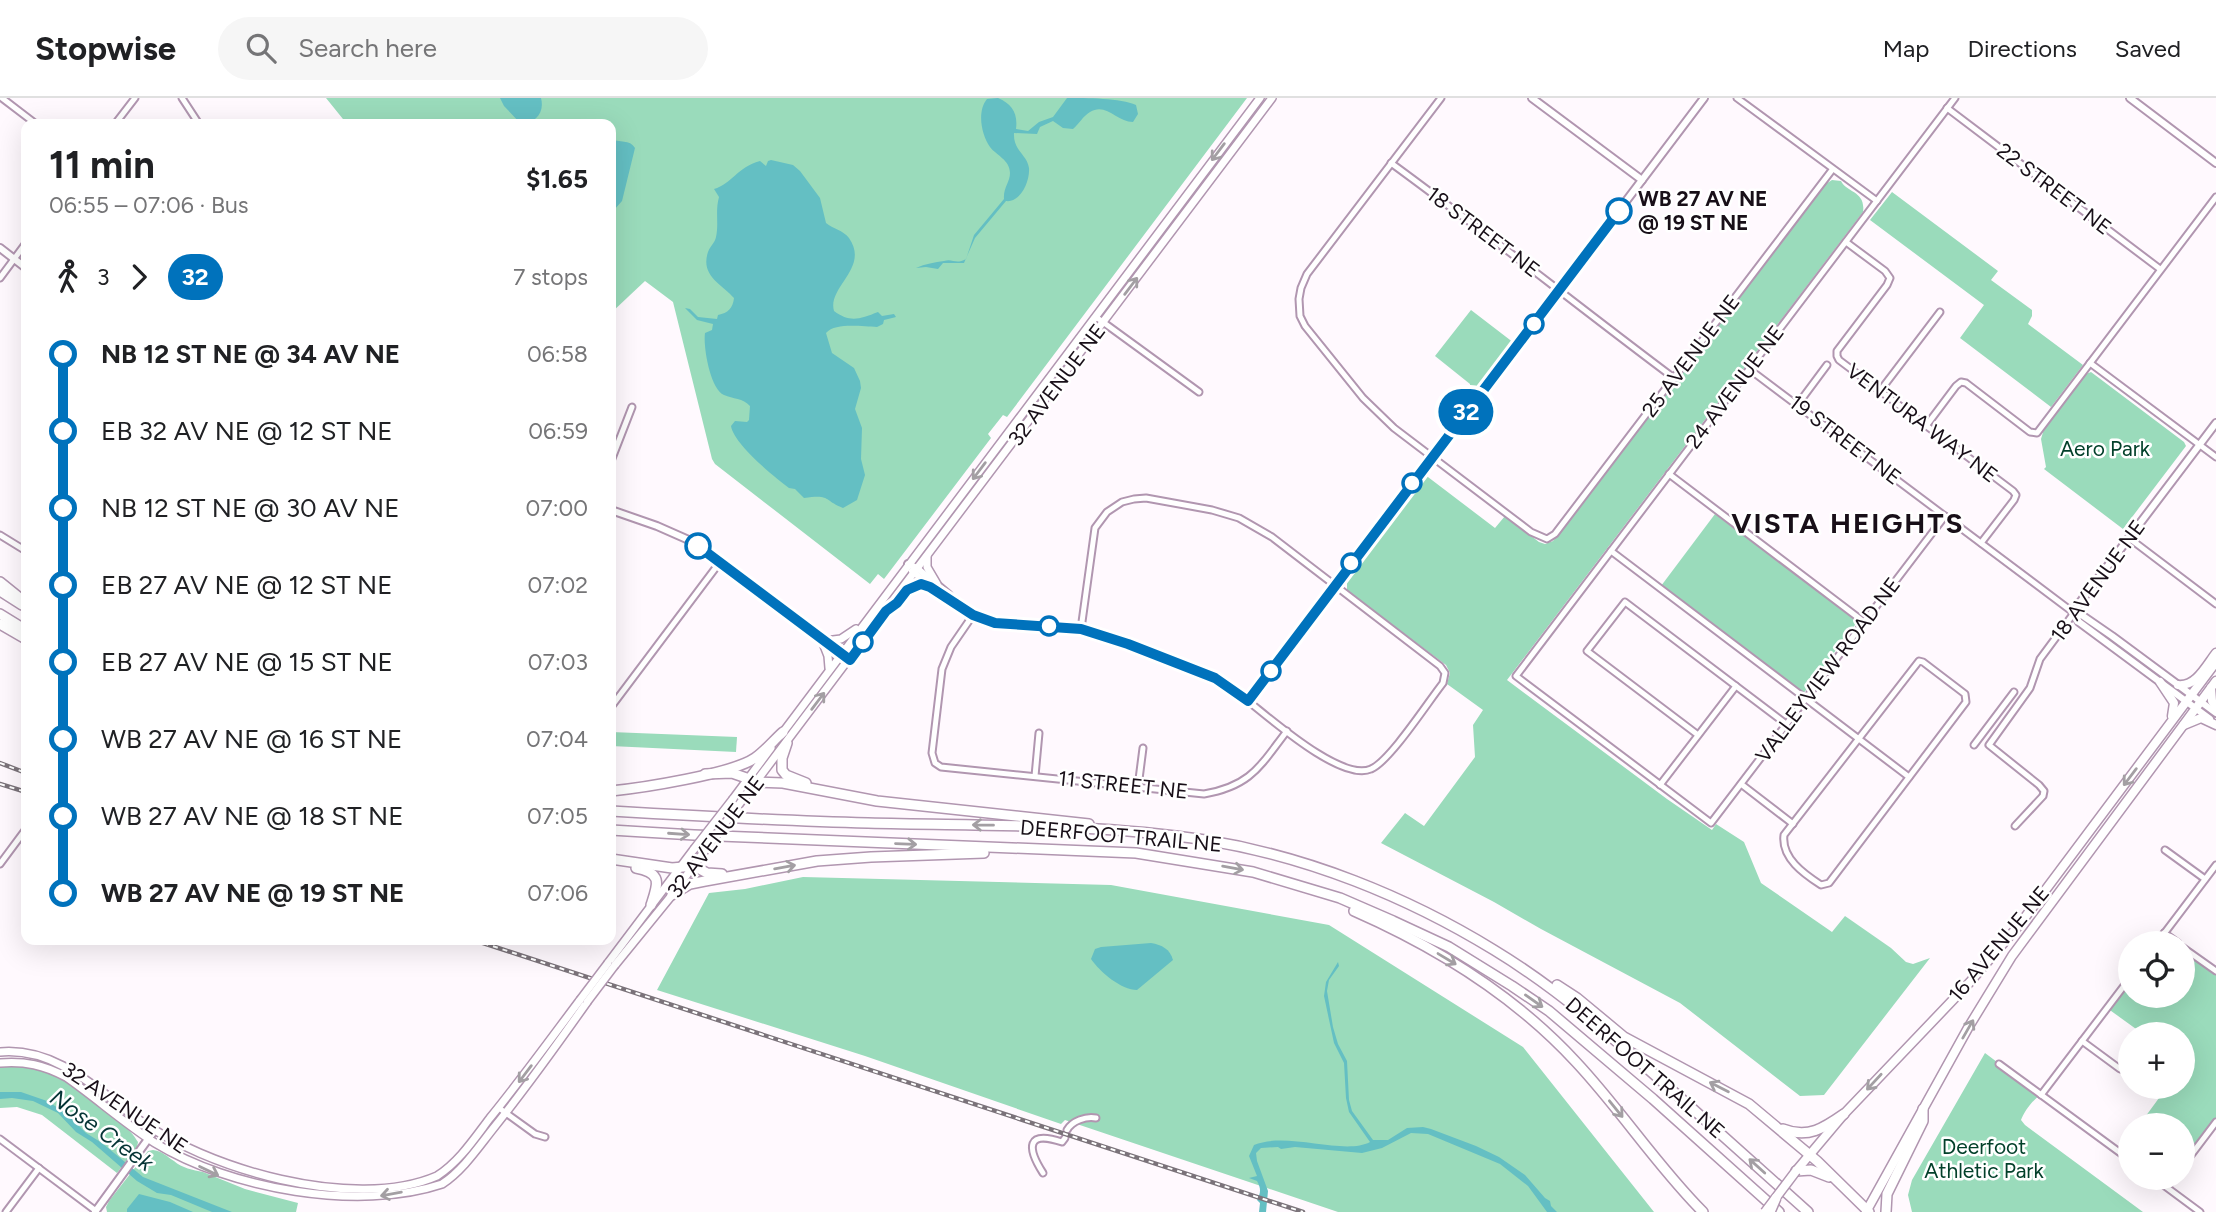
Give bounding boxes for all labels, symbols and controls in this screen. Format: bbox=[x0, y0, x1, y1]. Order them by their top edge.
search box bbox=[218, 17, 708, 80]
text: Stopwise bbox=[35, 29, 176, 68]
icon: search bbox=[242, 29, 280, 67]
text: Search here bbox=[298, 32, 437, 64]
text: Map bbox=[1883, 34, 1929, 63]
text: Directions bbox=[1967, 34, 2077, 63]
text: Saved bbox=[2115, 34, 2181, 63]
street label: 22 STREET NE bbox=[1992, 138, 2116, 240]
text: 11 min bbox=[49, 142, 155, 188]
one-way arrow bbox=[1211, 143, 1226, 161]
text: $1.65 bbox=[526, 163, 588, 195]
street label: 18 STREET NE bbox=[1422, 181, 1545, 282]
place label: WB 27 AV NE @ 19 ST NE bbox=[1638, 186, 1768, 235]
text: 06:55 – 07:06 · Bus bbox=[49, 191, 249, 219]
marker: WB 27 AV NE @ 19 ST NE bbox=[1606, 198, 1632, 224]
icon: walk bbox=[49, 258, 87, 296]
icon: forward bbox=[120, 258, 158, 296]
text: 32 bbox=[182, 262, 209, 291]
text: 3 bbox=[97, 263, 110, 291]
text: 7 stops bbox=[513, 263, 588, 291]
one-way arrow bbox=[1124, 277, 1138, 296]
street label: 25 AVENUE NE bbox=[1636, 290, 1745, 422]
unlabelled marker bbox=[1524, 314, 1544, 334]
street label: 32 AVENUE NE bbox=[1003, 319, 1111, 451]
street label: 24 AVENUE NE bbox=[1680, 320, 1789, 453]
text: NB 12 ST NE @ 34 AV NE bbox=[101, 338, 400, 370]
text: 06:58 bbox=[527, 340, 588, 368]
street label: VENTURA WAY NE bbox=[1842, 358, 2003, 487]
line badge: 32 bbox=[1434, 389, 1498, 435]
street label: 19 STREET NE bbox=[1784, 389, 1906, 490]
text: 32 bbox=[1452, 397, 1480, 426]
text: EB 32 AV NE @ 12 ST NE bbox=[101, 415, 393, 447]
text: 06:59 bbox=[528, 417, 588, 445]
park label: Aero Park bbox=[2060, 436, 2151, 461]
one-way arrow bbox=[971, 461, 986, 480]
unlabelled marker bbox=[1402, 473, 1422, 493]
text: NB 12 ST NE @ 30 AV NE bbox=[101, 492, 400, 524]
text: 07:00 bbox=[526, 494, 588, 522]
district label: VISTA HEIGHTS bbox=[1731, 506, 1965, 540]
street label: 18 AVENUE NE bbox=[2045, 515, 2150, 646]
unlabelled marker bbox=[685, 533, 711, 559]
unlabelled marker bbox=[1341, 553, 1361, 573]
text: EB 27 AV NE @ 12 ST NE bbox=[101, 569, 393, 601]
text: 07:02 bbox=[527, 571, 588, 599]
street label: VALLEYVIEW ROAD NE bbox=[1750, 572, 1905, 767]
unlabelled marker bbox=[1039, 616, 1059, 636]
unlabelled marker bbox=[853, 632, 873, 652]
text: EB 27 AV NE @ 15 ST NE bbox=[101, 646, 393, 678]
text: 07:03 bbox=[528, 648, 588, 676]
unlabelled marker bbox=[1261, 661, 1281, 681]
one-way arrow bbox=[811, 693, 826, 711]
text: WB 27 AV NE @ 16 ST NE bbox=[101, 723, 402, 755]
text: 07:04 bbox=[526, 725, 588, 753]
street label: 11 STREET NE bbox=[1057, 765, 1189, 804]
one-way arrow bbox=[2123, 767, 2138, 785]
street label: 32 AVENUE NE bbox=[662, 771, 770, 903]
text: WB 27 AV NE @ 18 ST NE bbox=[101, 800, 404, 832]
text: 07:05 bbox=[527, 802, 588, 830]
street label: DEERFOOT TRAIL NE bbox=[1019, 814, 1223, 857]
one-way arrow bbox=[972, 819, 995, 832]
one-way arrow bbox=[667, 828, 690, 841]
one-way arrow bbox=[894, 838, 917, 851]
one-way arrow bbox=[773, 859, 796, 873]
one-way arrow bbox=[1221, 862, 1244, 875]
text: WB 27 AV NE @ 19 ST NE bbox=[101, 877, 404, 909]
text: 07:06 bbox=[527, 879, 588, 907]
street label: 16 AVENUE NE bbox=[1943, 881, 2054, 1007]
map controls bbox=[2118, 931, 2195, 1190]
button: locate bbox=[2118, 931, 2195, 1008]
one-way arrow bbox=[1436, 953, 1456, 967]
street label: DEERFOOT TRAIL NE bbox=[1561, 992, 1730, 1143]
one-way arrow bbox=[1524, 994, 1543, 1008]
one-way arrow bbox=[1961, 1019, 1975, 1039]
button: + bbox=[2118, 1022, 2195, 1099]
street label: 32 AVENUE NE bbox=[58, 1056, 193, 1159]
one-way arrow bbox=[517, 1064, 532, 1082]
one-way arrow bbox=[1866, 1073, 1883, 1090]
one-way arrow bbox=[1709, 1080, 1730, 1094]
water label: Nose Creek bbox=[45, 1083, 160, 1177]
one-way arrow bbox=[1608, 1100, 1624, 1118]
button: − bbox=[2118, 1113, 2195, 1190]
park label: Deerfoot Athletic Park bbox=[1924, 1134, 2044, 1183]
one-way arrow bbox=[1749, 1158, 1766, 1175]
one-way arrow bbox=[198, 1165, 219, 1179]
one-way arrow bbox=[380, 1188, 403, 1201]

